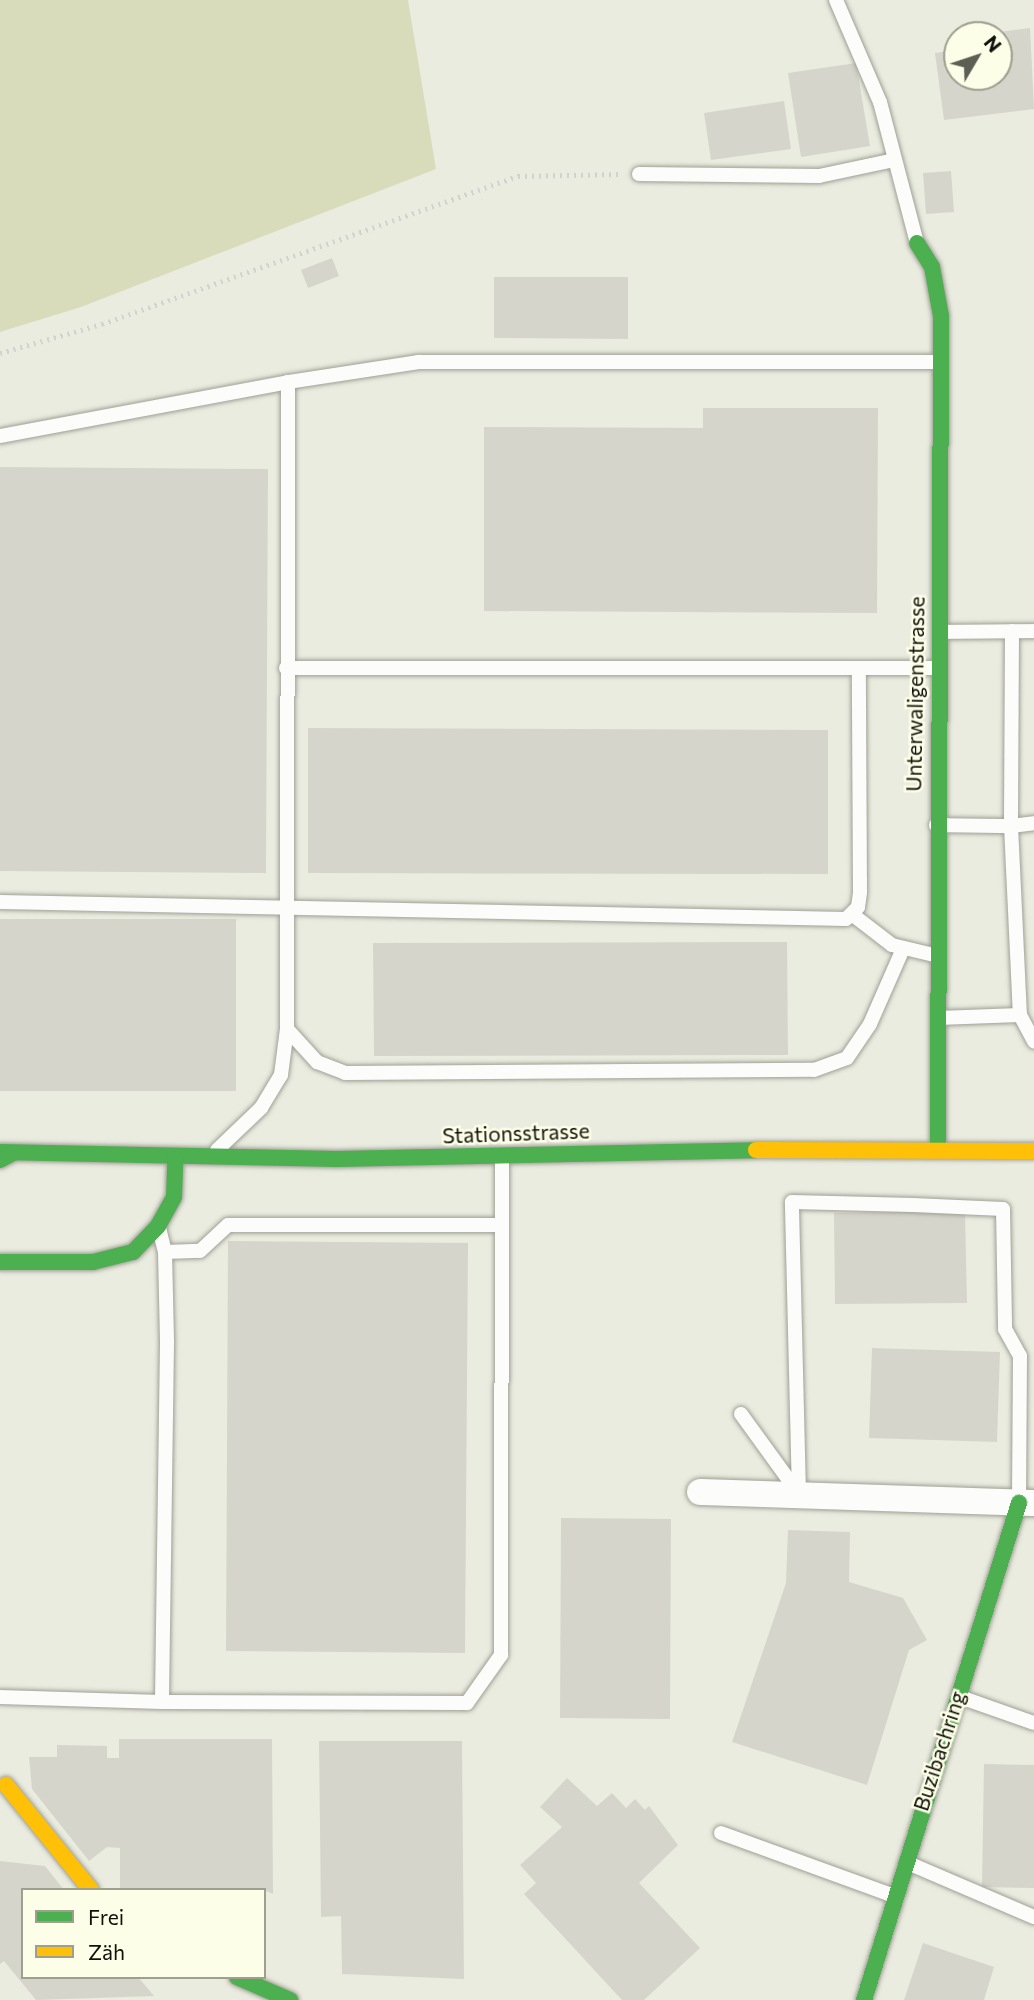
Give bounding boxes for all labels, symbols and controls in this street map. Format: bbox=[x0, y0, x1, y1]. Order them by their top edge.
north arrow bbox=[943, 21, 1013, 91]
text: N bbox=[980, 31, 1007, 57]
street label: Unterwaligenstrasse bbox=[901, 596, 929, 792]
street label: Stationsstrasse bbox=[442, 1118, 590, 1148]
street label: Buzibachring bbox=[908, 1688, 970, 1814]
legend bbox=[21, 1888, 266, 1979]
text: Frei bbox=[88, 1904, 124, 1929]
text: Zäh bbox=[88, 1939, 125, 1964]

